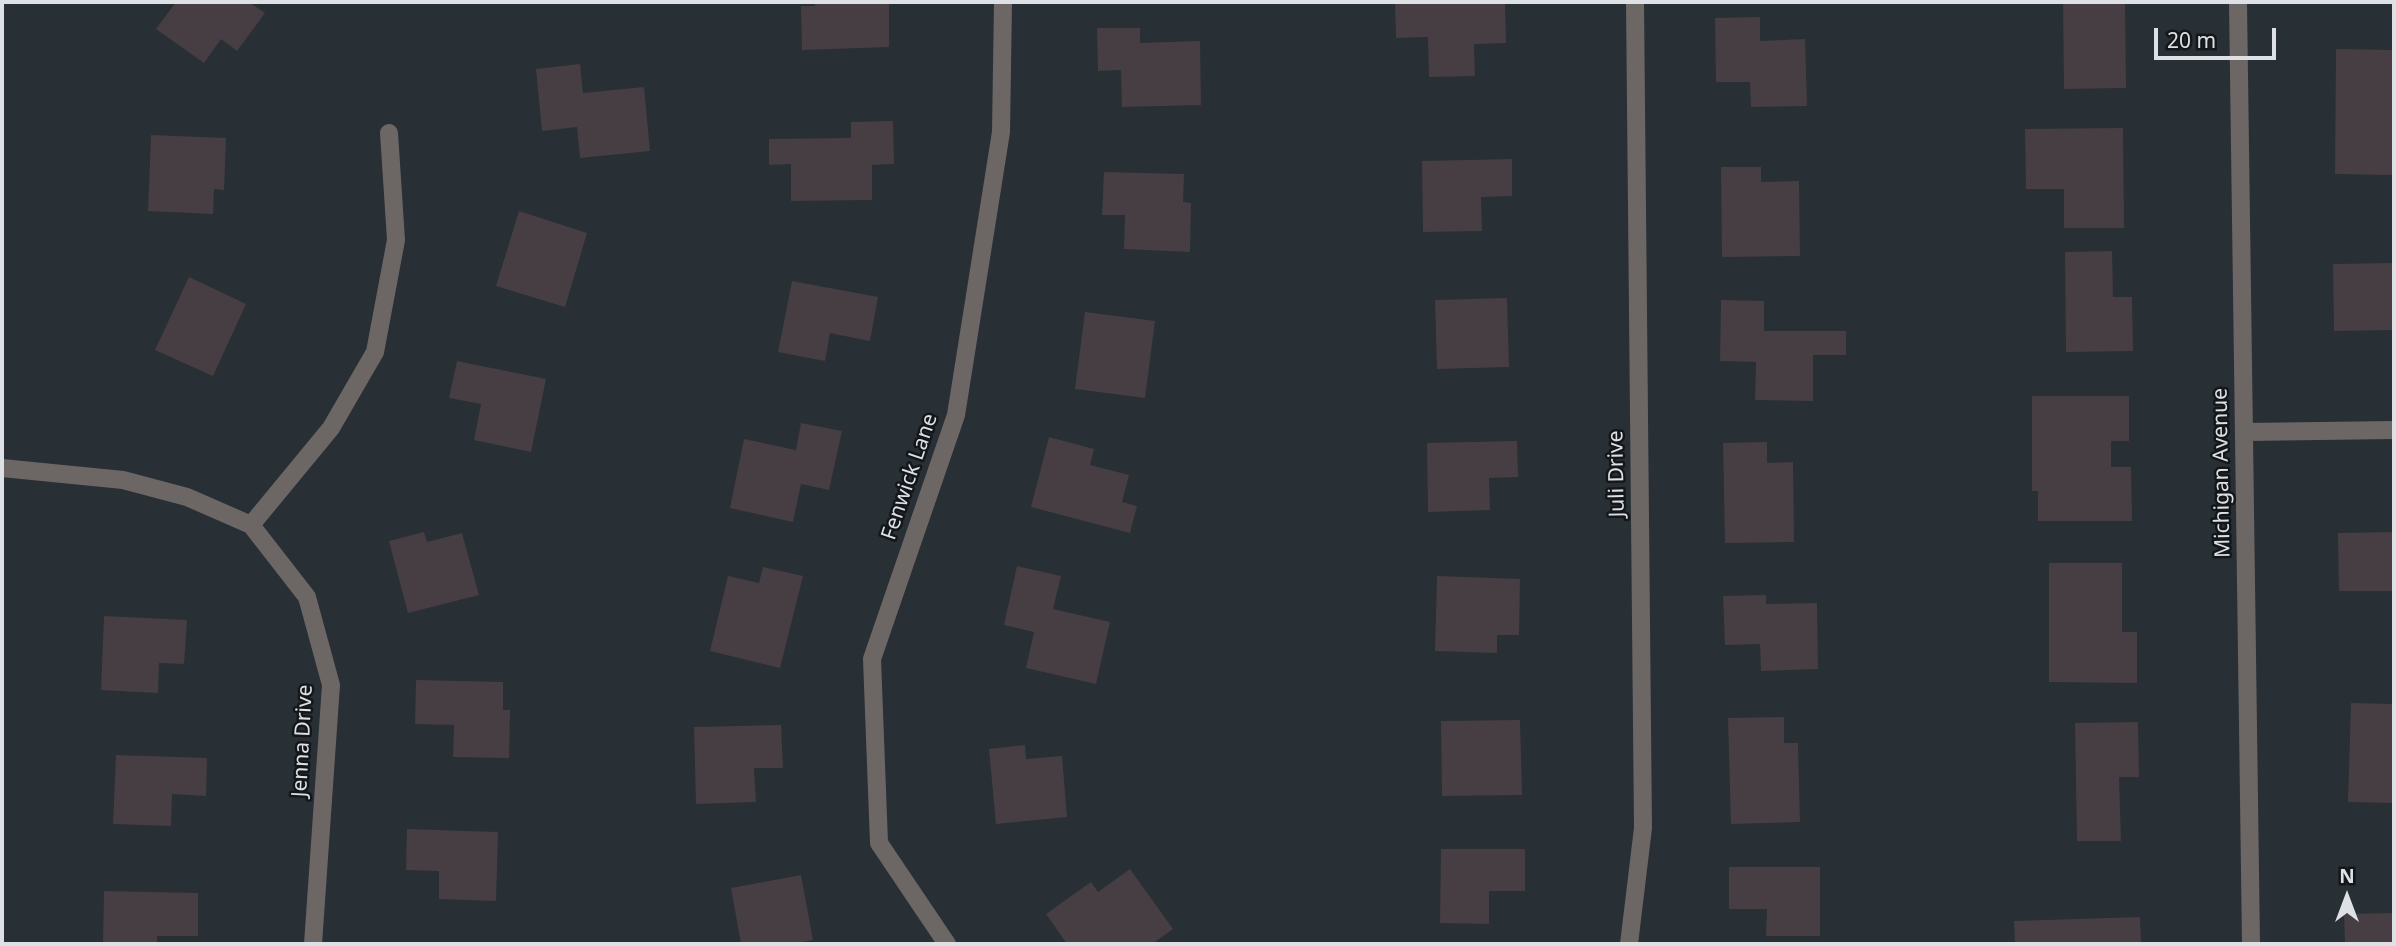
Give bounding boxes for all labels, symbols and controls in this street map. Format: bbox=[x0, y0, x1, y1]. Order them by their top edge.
scale bar bbox=[2158, 14, 2280, 58]
text: 20 m bbox=[2167, 26, 2216, 54]
street label: Michigan Avenue bbox=[2208, 388, 2236, 558]
street label: Fenwick Lane bbox=[877, 410, 943, 544]
street label: Juli Drive bbox=[1604, 430, 1630, 518]
street label: Jenna Drive bbox=[287, 684, 319, 798]
north arrow bbox=[2312, 862, 2382, 932]
text: N bbox=[2339, 863, 2355, 889]

